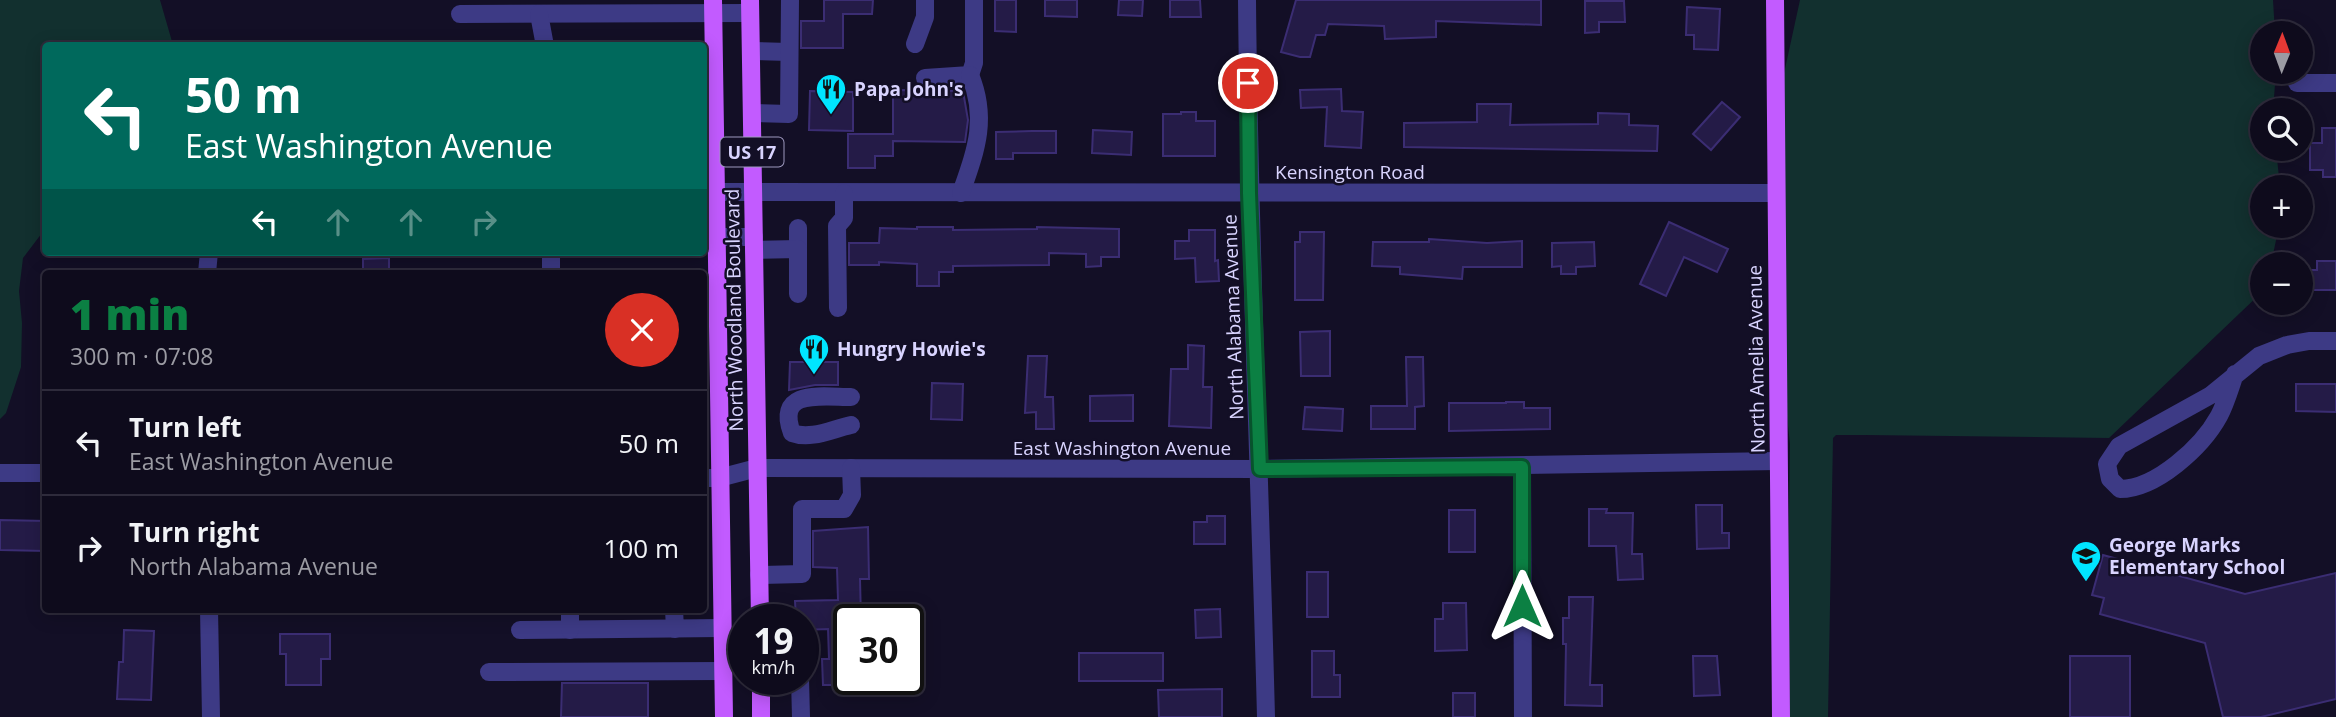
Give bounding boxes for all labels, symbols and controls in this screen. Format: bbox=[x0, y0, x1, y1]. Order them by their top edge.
north arrow bbox=[2250, 21, 2314, 84]
map controls bbox=[2250, 21, 2313, 315]
pin bbox=[1218, 53, 1278, 113]
text: 50 m bbox=[185, 61, 302, 127]
icon: arrive bbox=[1229, 64, 1267, 102]
icon: left bbox=[70, 70, 161, 161]
restaurant icon: Papa John's bbox=[814, 72, 848, 116]
place label: Papa John's bbox=[854, 76, 963, 102]
button: search bbox=[2250, 98, 2313, 161]
text: East Washington Avenue bbox=[185, 124, 553, 167]
road number: US 17 bbox=[720, 138, 784, 167]
street label: Kensington Road bbox=[1275, 159, 1425, 185]
button: + bbox=[2250, 175, 2313, 238]
street label: North Woodland Boulevard bbox=[719, 188, 749, 432]
icon: left bbox=[246, 203, 284, 241]
icon: ahead bbox=[319, 203, 357, 241]
icon: ahead bbox=[392, 203, 430, 241]
icon: right bbox=[465, 203, 503, 241]
street label: North Alabama Avenue bbox=[1216, 214, 1250, 420]
button: − bbox=[2250, 252, 2313, 315]
street label: North Amelia Avenue bbox=[1741, 265, 1771, 453]
text: 1 min bbox=[70, 285, 189, 342]
button: close bbox=[605, 293, 679, 367]
restaurant icon: Hungry Howie's bbox=[797, 332, 831, 376]
place label: Hungry Howie's bbox=[837, 336, 986, 362]
text: 300 m · 07:08 bbox=[70, 340, 213, 372]
text: Turn left bbox=[129, 409, 241, 445]
icon: left bbox=[70, 424, 108, 462]
text: 50 m bbox=[618, 425, 679, 461]
street label: East Washington Avenue bbox=[1013, 435, 1231, 461]
text: East Washington Avenue bbox=[129, 445, 393, 477]
text: Turn right bbox=[129, 514, 260, 550]
icon: right bbox=[70, 529, 108, 567]
text: 100 m bbox=[604, 530, 679, 566]
place label: George Marks Elementary School bbox=[2109, 532, 2285, 580]
school or university icon: George Marks Elementary School bbox=[2069, 539, 2103, 583]
text: North Alabama Avenue bbox=[129, 550, 378, 582]
position arrow bbox=[1485, 569, 1559, 643]
speed limit sign: 30 bbox=[833, 604, 924, 695]
text: 19 bbox=[753, 617, 794, 664]
text: km/h bbox=[752, 655, 795, 679]

